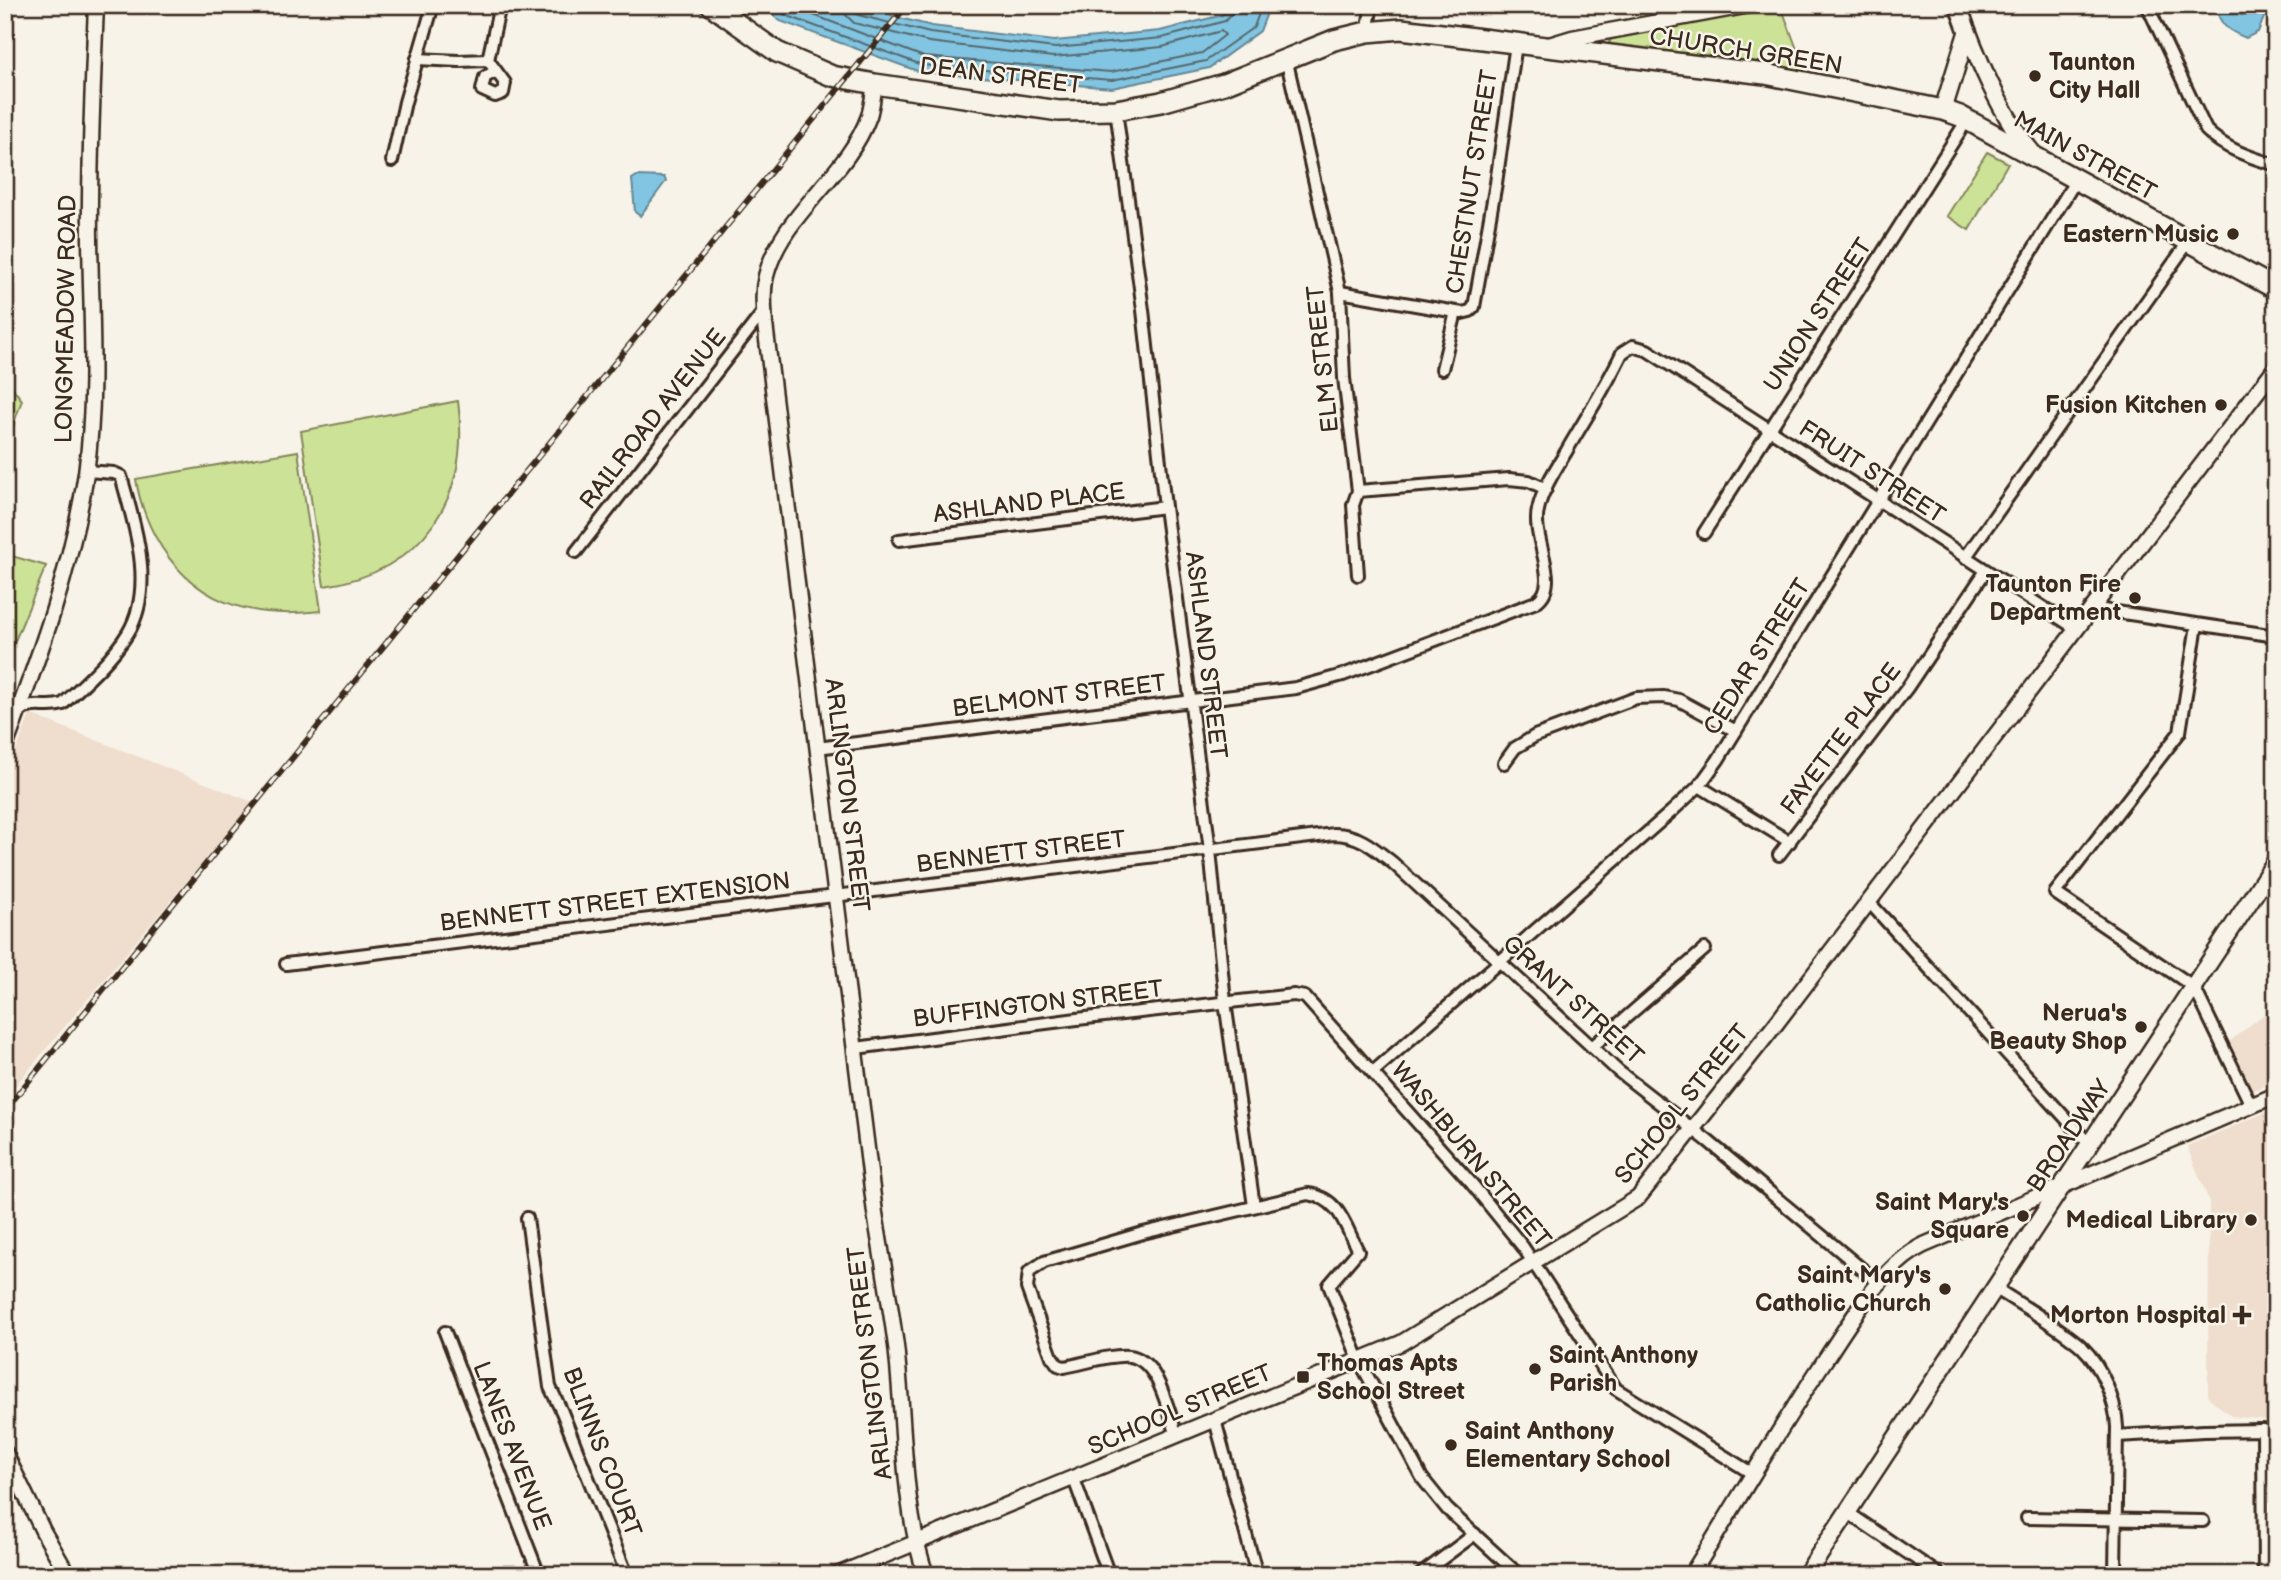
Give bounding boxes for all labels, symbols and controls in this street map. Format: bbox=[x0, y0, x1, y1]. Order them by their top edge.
street label: CHURCH GREEN bbox=[1647, 21, 1845, 81]
place label: Taunton City Hall bbox=[2049, 48, 2140, 105]
street label: DEAN STREET bbox=[918, 52, 1085, 100]
street label: CHESTNUT STREET bbox=[1440, 67, 1504, 296]
marker: Taunton City Hall bbox=[2027, 68, 2043, 84]
street label: MAIN STREET bbox=[2009, 105, 2162, 207]
street label: LONGMEADOW ROAD bbox=[49, 194, 83, 444]
place label: Eastern Music bbox=[2062, 220, 2219, 249]
marker: Eastern Music bbox=[2225, 226, 2241, 242]
street label: UNION STREET bbox=[1758, 232, 1879, 397]
street label: ELM STREET bbox=[1301, 283, 1345, 434]
street label: RAILROAD AVENUE bbox=[574, 323, 732, 515]
place label: Fusion Kitchen bbox=[2045, 391, 2207, 420]
marker: Fusion Kitchen bbox=[2213, 397, 2229, 413]
street label: FRUIT STREET bbox=[1793, 414, 1951, 530]
street label: ASHLAND PLACE bbox=[931, 477, 1127, 529]
street label: ASHLAND STREET bbox=[1179, 550, 1233, 761]
place label: Taunton Fire Department bbox=[1986, 570, 2121, 627]
street label: CEDAR STREET bbox=[1697, 573, 1817, 741]
marker: Taunton Fire Department bbox=[2127, 590, 2143, 606]
street label: FAYETTE PLACE bbox=[1775, 658, 1907, 820]
street label: BELMONT STREET bbox=[950, 668, 1168, 724]
street label: ARLINGTON STREET bbox=[818, 677, 876, 914]
street label: BENNETT STREET bbox=[915, 825, 1128, 879]
street label: BENNETT STREET EXTENSION bbox=[438, 866, 792, 938]
street label: GRANT STREET bbox=[1496, 929, 1650, 1071]
street label: BUFFINGTON STREET bbox=[911, 974, 1165, 1034]
place label: Nerua's Beauty Shop bbox=[1989, 999, 2127, 1056]
street label: SCHOOL STREET bbox=[1609, 1018, 1756, 1190]
marker: Nerua's Beauty Shop bbox=[2133, 1019, 2149, 1035]
street label: WASHBURN STREET bbox=[1385, 1056, 1558, 1254]
street label: BROADWAY bbox=[2021, 1074, 2118, 1198]
place label: Saint Mary's Square bbox=[1875, 1188, 2009, 1245]
place label: Medical Library bbox=[2066, 1206, 2237, 1235]
marker: Saint Mary's Square bbox=[2015, 1208, 2031, 1224]
marker: Medical Library bbox=[2243, 1212, 2259, 1228]
street label: ARLINGTON STREET bbox=[841, 1244, 899, 1481]
place label: Saint Mary's Catholic Church bbox=[1755, 1261, 1931, 1318]
marker: Saint Mary's Catholic Church bbox=[1937, 1281, 1953, 1297]
place label: Morton Hospital bbox=[2050, 1301, 2226, 1330]
marker: Morton Hospital bbox=[2232, 1305, 2252, 1325]
place label: Saint Anthony Parish bbox=[1549, 1341, 1698, 1398]
place label: Thomas Apts School Street bbox=[1317, 1349, 1465, 1406]
street label: LANES AVENUE bbox=[467, 1358, 557, 1534]
street label: SCHOOL STREET bbox=[1084, 1358, 1277, 1462]
marker: Saint Anthony Parish bbox=[1527, 1361, 1543, 1377]
street label: BLINNS COURT bbox=[556, 1363, 648, 1541]
marker: Thomas Apts School Street bbox=[1295, 1369, 1311, 1385]
place label: Saint Anthony Elementary School bbox=[1465, 1417, 1671, 1474]
marker: Saint Anthony Elementary School bbox=[1443, 1437, 1459, 1453]

